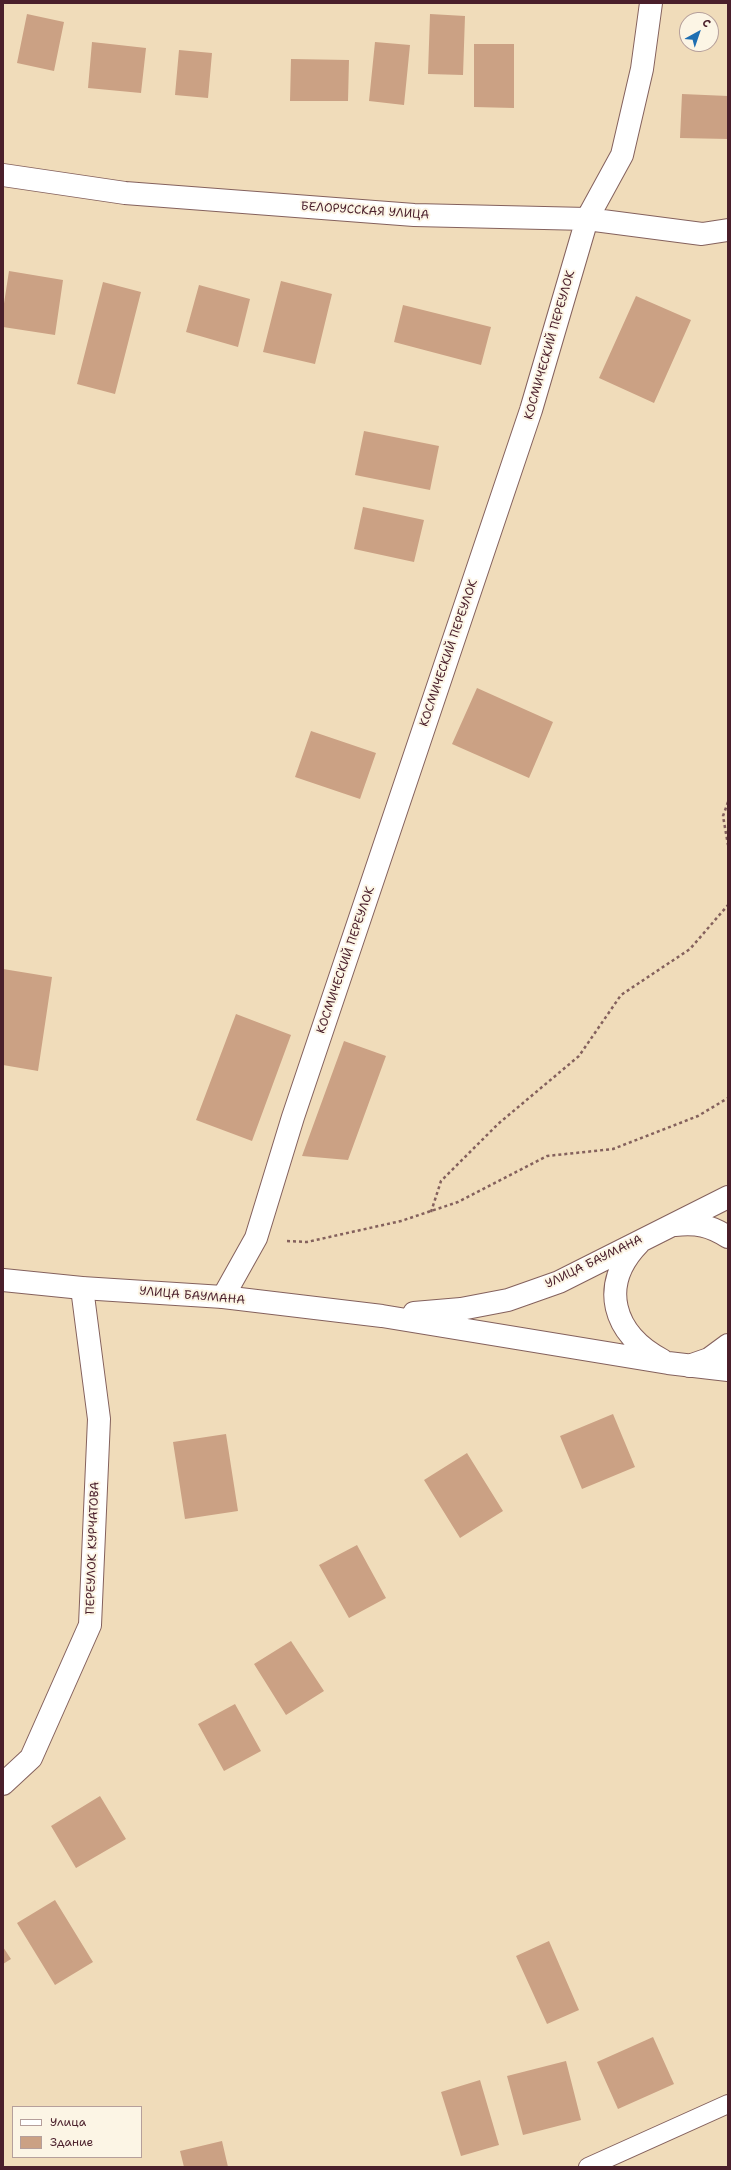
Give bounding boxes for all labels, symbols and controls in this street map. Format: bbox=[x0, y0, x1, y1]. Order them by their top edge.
north arrow bbox=[679, 12, 719, 52]
text: С bbox=[699, 15, 714, 31]
street label: БЕЛОРУССКАЯ УЛИЦА bbox=[300, 199, 430, 223]
street label: КОСМИЧЕСКИЙ ПЕРЕУЛОК bbox=[522, 269, 578, 421]
street label: КОСМИЧЕСКИЙ ПЕРЕУЛОК bbox=[417, 578, 481, 728]
street label: КОСМИЧЕСКИЙ ПЕРЕУЛОК bbox=[314, 885, 378, 1035]
street label: УЛИЦА БАУМАНА bbox=[543, 1232, 645, 1292]
street label: УЛИЦА БАУМАНА bbox=[139, 1284, 245, 1308]
street label: ПЕРЕУЛОК КУРЧАТОВА bbox=[83, 1481, 103, 1615]
legend bbox=[12, 2106, 142, 2158]
text: Улица bbox=[50, 2114, 86, 2130]
text: Здание bbox=[50, 2134, 93, 2150]

